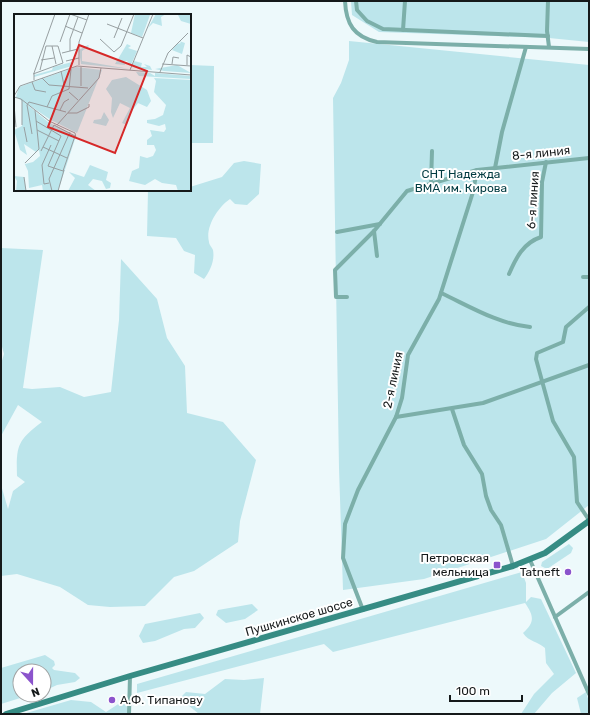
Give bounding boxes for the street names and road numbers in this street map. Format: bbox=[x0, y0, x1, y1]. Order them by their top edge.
street label: 8-я линия bbox=[511, 143, 571, 163]
street label: 6-я линия bbox=[524, 171, 542, 229]
street label: 2-я линия bbox=[380, 350, 406, 410]
street label: Пушкинское шоссе bbox=[244, 595, 355, 639]

